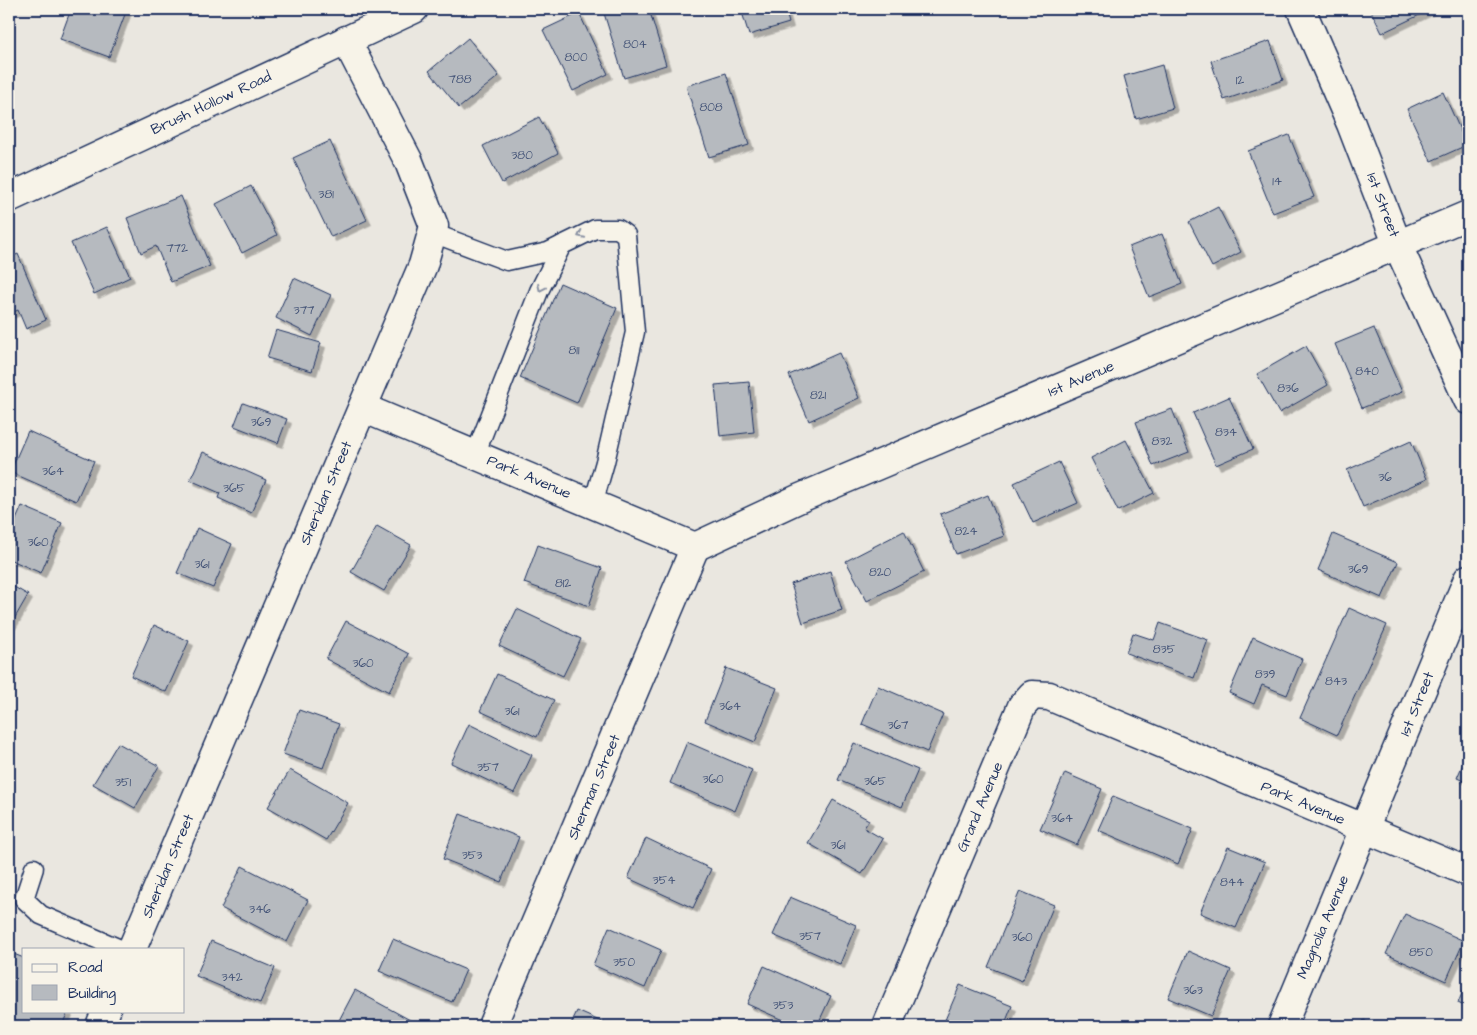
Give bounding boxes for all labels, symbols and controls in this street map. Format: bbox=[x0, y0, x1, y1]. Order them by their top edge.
house number: 804 bbox=[623, 36, 647, 53]
house number: 800 bbox=[565, 49, 588, 66]
street label: Brush Hollow Road bbox=[147, 66, 275, 140]
house number: 788 bbox=[449, 71, 472, 88]
house number: 12 bbox=[1236, 72, 1244, 89]
house number: 808 bbox=[699, 99, 723, 116]
house number: 380 bbox=[511, 147, 533, 164]
street label: 1st Street bbox=[1361, 170, 1405, 240]
house number: 14 bbox=[1272, 173, 1282, 190]
house number: 381 bbox=[318, 186, 334, 203]
one-way arrow bbox=[577, 229, 586, 239]
house number: 772 bbox=[166, 240, 188, 257]
one-way arrow bbox=[536, 283, 547, 292]
house number: 377 bbox=[294, 302, 315, 319]
house number: 811 bbox=[569, 342, 580, 359]
street label: 1st Avenue bbox=[1045, 356, 1117, 402]
house number: 840 bbox=[1355, 363, 1379, 380]
house number: 836 bbox=[1277, 380, 1299, 397]
house number: 821 bbox=[810, 387, 827, 404]
house number: 369 bbox=[251, 414, 271, 431]
house number: 834 bbox=[1215, 424, 1237, 441]
house number: 832 bbox=[1152, 433, 1173, 450]
street label: Sheridan Street bbox=[295, 438, 357, 548]
street label: Park Avenue bbox=[484, 450, 574, 504]
house number: 364 bbox=[42, 463, 64, 480]
house number: 36 bbox=[1378, 469, 1392, 486]
house number: 365 bbox=[223, 480, 246, 497]
house number: 824 bbox=[955, 523, 977, 540]
house number: 360 bbox=[27, 534, 49, 551]
house number: 361 bbox=[194, 556, 210, 573]
house number: 369 bbox=[1348, 561, 1368, 578]
house number: 820 bbox=[869, 564, 892, 581]
house number: 812 bbox=[555, 575, 571, 592]
house number: 835 bbox=[1153, 641, 1176, 658]
house number: 360 bbox=[352, 655, 374, 672]
house number: 839 bbox=[1255, 666, 1276, 683]
street label: 1st Street bbox=[1395, 669, 1439, 739]
house number: 843 bbox=[1325, 673, 1347, 690]
house number: 364 bbox=[719, 698, 741, 715]
house number: 361 bbox=[504, 703, 520, 720]
house number: 367 bbox=[887, 717, 909, 734]
street label: Sherman Street bbox=[562, 731, 626, 843]
house number: 357 bbox=[477, 759, 500, 776]
street label: Grand Avenue bbox=[952, 759, 1008, 855]
house number: 360 bbox=[702, 771, 724, 788]
house number: 365 bbox=[864, 773, 887, 790]
house number: 351 bbox=[115, 774, 132, 791]
street label: Park Avenue bbox=[1258, 776, 1348, 830]
house number: 364 bbox=[1051, 810, 1073, 827]
street label: Sheridan Street bbox=[137, 811, 199, 921]
house number: 361 bbox=[830, 837, 846, 854]
house number: 353 bbox=[462, 847, 482, 864]
house number: 354 bbox=[653, 872, 675, 889]
street label: Magnolia Avenue bbox=[1292, 872, 1355, 982]
house number: 844 bbox=[1220, 874, 1244, 891]
house number: 346 bbox=[249, 901, 271, 918]
house number: 357 bbox=[799, 928, 822, 945]
house number: 360 bbox=[1011, 929, 1033, 946]
house number: 850 bbox=[1409, 944, 1433, 961]
legend bbox=[22, 948, 185, 1012]
house number: 350 bbox=[613, 954, 636, 971]
text: Road bbox=[68, 957, 103, 978]
house number: 342 bbox=[221, 969, 243, 986]
house number: 363 bbox=[1183, 982, 1203, 999]
text: Building bbox=[68, 983, 116, 1005]
house number: 353 bbox=[773, 997, 793, 1014]

